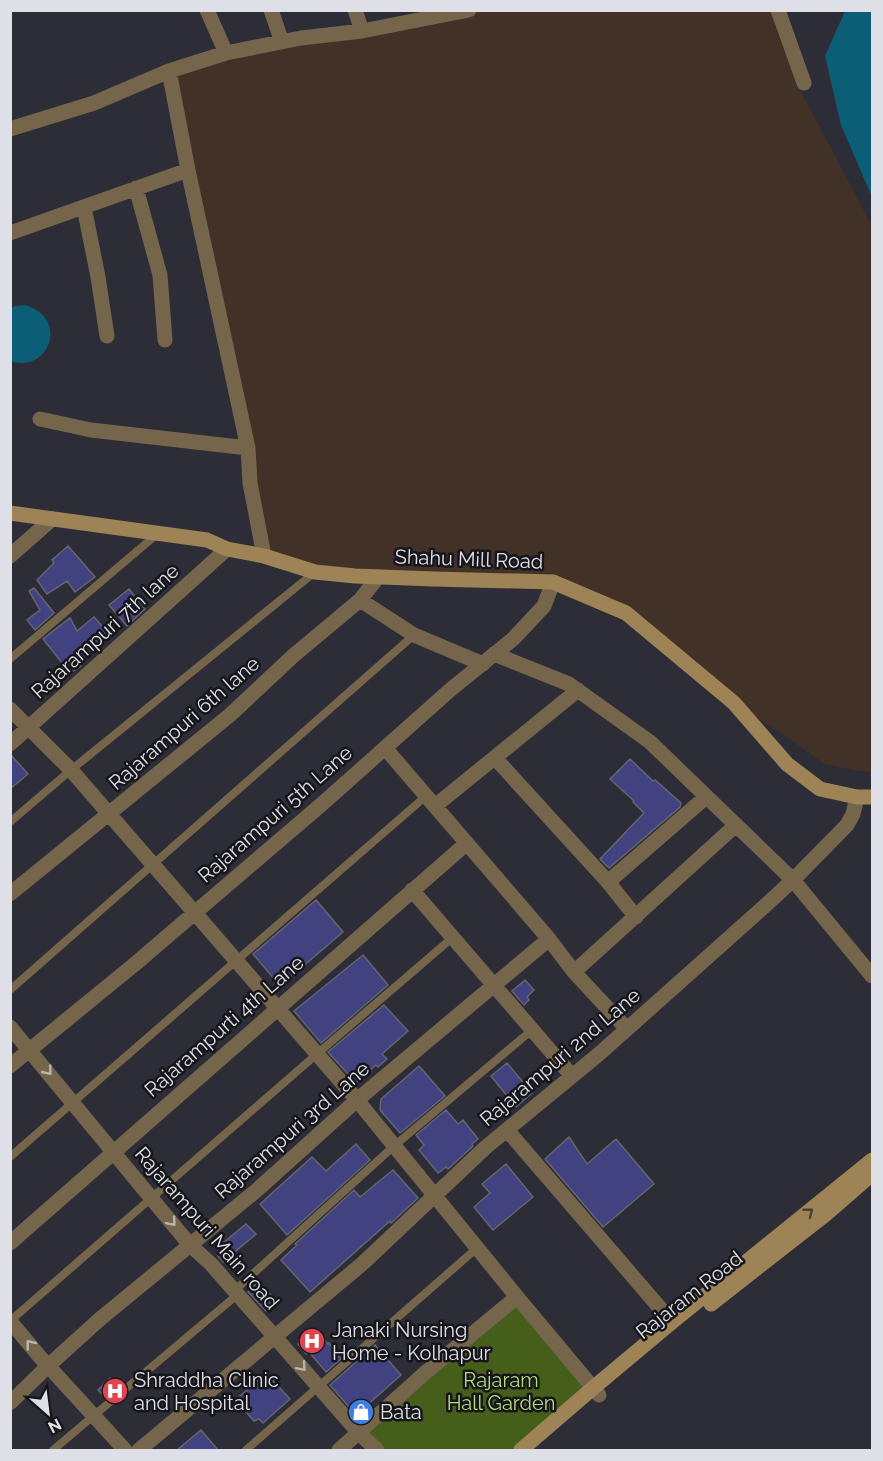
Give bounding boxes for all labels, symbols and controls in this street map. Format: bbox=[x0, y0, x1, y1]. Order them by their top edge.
street label: Shahu Mill Road bbox=[394, 544, 544, 574]
street label: Rajarampuri 7th lane bbox=[26, 558, 184, 704]
street label: Rajarampuri 6th lane bbox=[104, 651, 264, 795]
street label: Rajarampuri 5th Lane bbox=[193, 740, 357, 888]
street label: Rajarampurti 4th Lane bbox=[139, 950, 309, 1102]
street label: Rajarampuri 2nd Lane bbox=[475, 983, 645, 1131]
street label: Rajarampuri 3rd Lane bbox=[210, 1056, 374, 1204]
one-way arrow bbox=[41, 1064, 52, 1075]
street label: Rajarampuri Main road bbox=[130, 1142, 284, 1314]
one-way arrow bbox=[802, 1209, 813, 1220]
one-way arrow bbox=[164, 1215, 175, 1226]
street label: Rajaram Road bbox=[631, 1246, 747, 1344]
place label: Janaki Nursing Home - Kolhapur bbox=[332, 1318, 491, 1365]
hospital icon: Janaki Nursing Home - Kolhapur bbox=[297, 1326, 327, 1356]
one-way arrow bbox=[26, 1340, 37, 1351]
one-way arrow bbox=[295, 1360, 306, 1371]
place label: Shraddha Clinic and Hospital bbox=[134, 1368, 279, 1415]
park label: Rajaram Hall Garden bbox=[447, 1368, 555, 1415]
hospital icon: Shraddha Clinic and Hospital bbox=[100, 1376, 130, 1406]
north arrow bbox=[18, 1383, 78, 1443]
shop icon: Bata bbox=[346, 1397, 376, 1427]
place label: Bata bbox=[380, 1400, 422, 1424]
text: N bbox=[45, 1415, 65, 1437]

